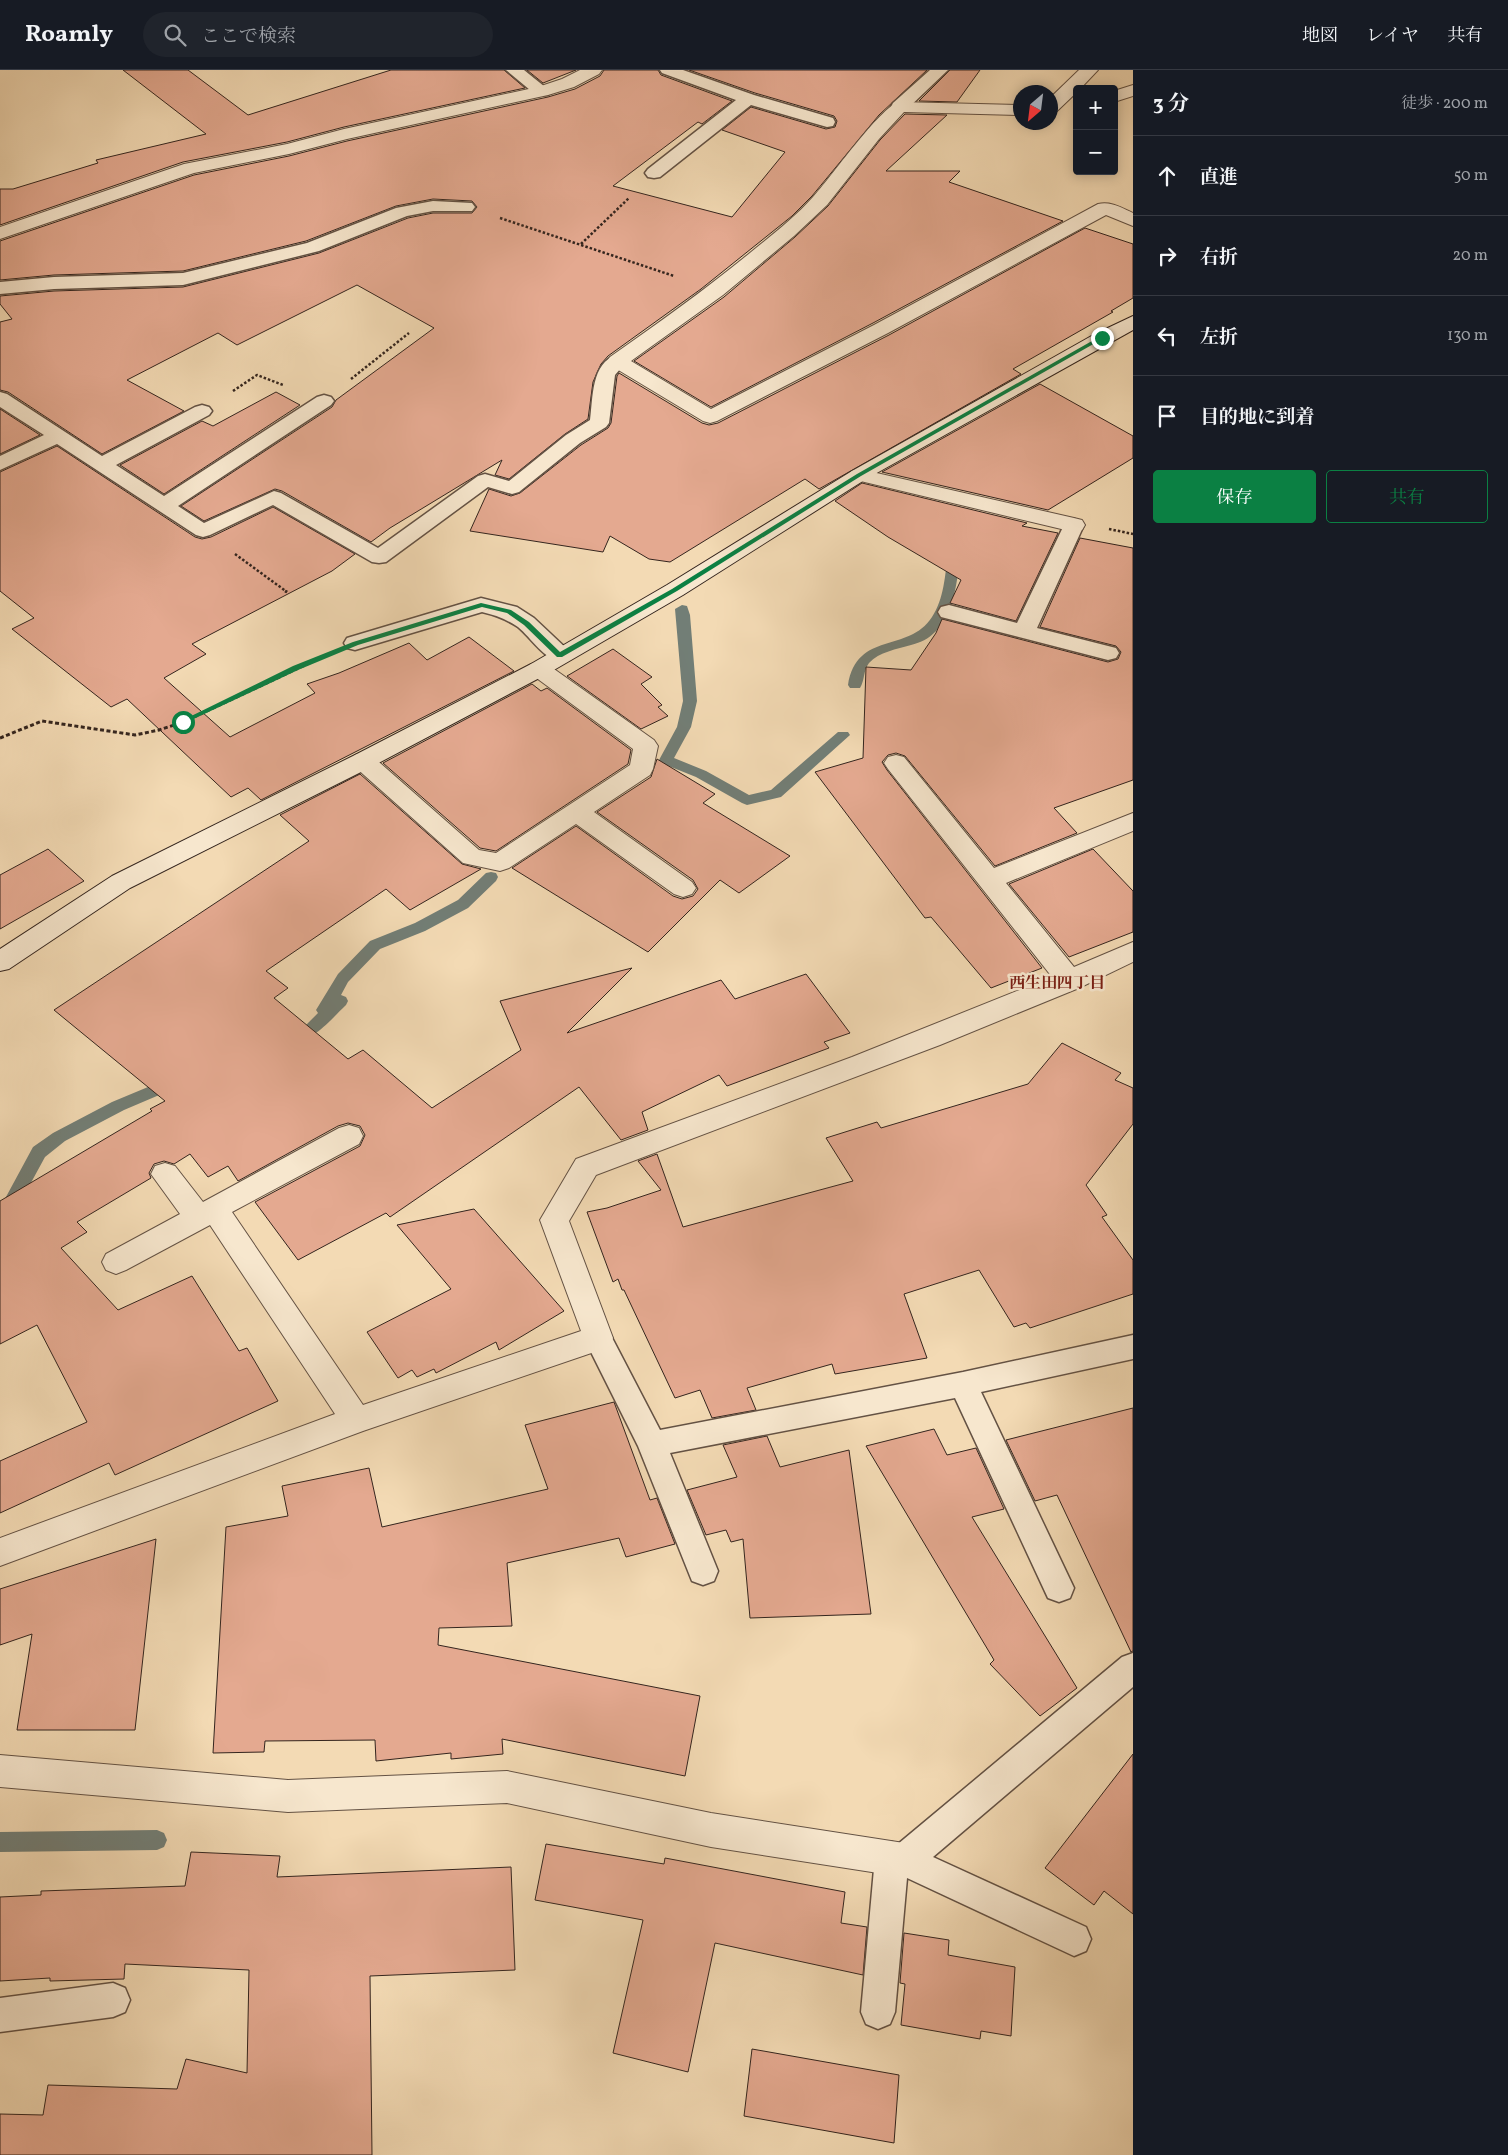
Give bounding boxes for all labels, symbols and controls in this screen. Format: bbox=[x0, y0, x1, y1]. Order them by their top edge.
search box bbox=[143, 12, 493, 57]
text: Roamly bbox=[25, 18, 113, 52]
icon: search bbox=[161, 21, 189, 49]
text: ここで検索 bbox=[201, 24, 296, 50]
text: 地図 bbox=[1302, 24, 1338, 49]
text: レイヤ bbox=[1366, 24, 1419, 49]
text: 共有 bbox=[1447, 24, 1483, 49]
north arrow bbox=[1013, 85, 1058, 130]
map controls bbox=[1073, 85, 1118, 175]
button: + bbox=[1073, 85, 1118, 130]
text: 3 分 bbox=[1153, 90, 1189, 119]
text: 徒歩 · 200 m bbox=[1401, 93, 1488, 115]
button: − bbox=[1073, 130, 1118, 175]
icon: ahead bbox=[1153, 162, 1181, 190]
text: 直進 bbox=[1200, 165, 1238, 191]
text: 50 m bbox=[1454, 165, 1488, 187]
icon: right bbox=[1153, 242, 1181, 270]
text: 右折 bbox=[1200, 245, 1238, 271]
text: 20 m bbox=[1453, 245, 1488, 267]
icon: left bbox=[1153, 322, 1181, 350]
text: 左折 bbox=[1200, 325, 1238, 351]
text: 130 m bbox=[1447, 325, 1488, 347]
route end bbox=[1091, 327, 1114, 350]
icon: arrive bbox=[1153, 402, 1181, 430]
text: 目的地に到着 bbox=[1200, 405, 1314, 431]
button: 保存 bbox=[1153, 470, 1316, 523]
button: 共有 bbox=[1326, 470, 1488, 523]
route start bbox=[172, 711, 195, 734]
district label: 西生田四丁目 bbox=[1009, 973, 1105, 995]

